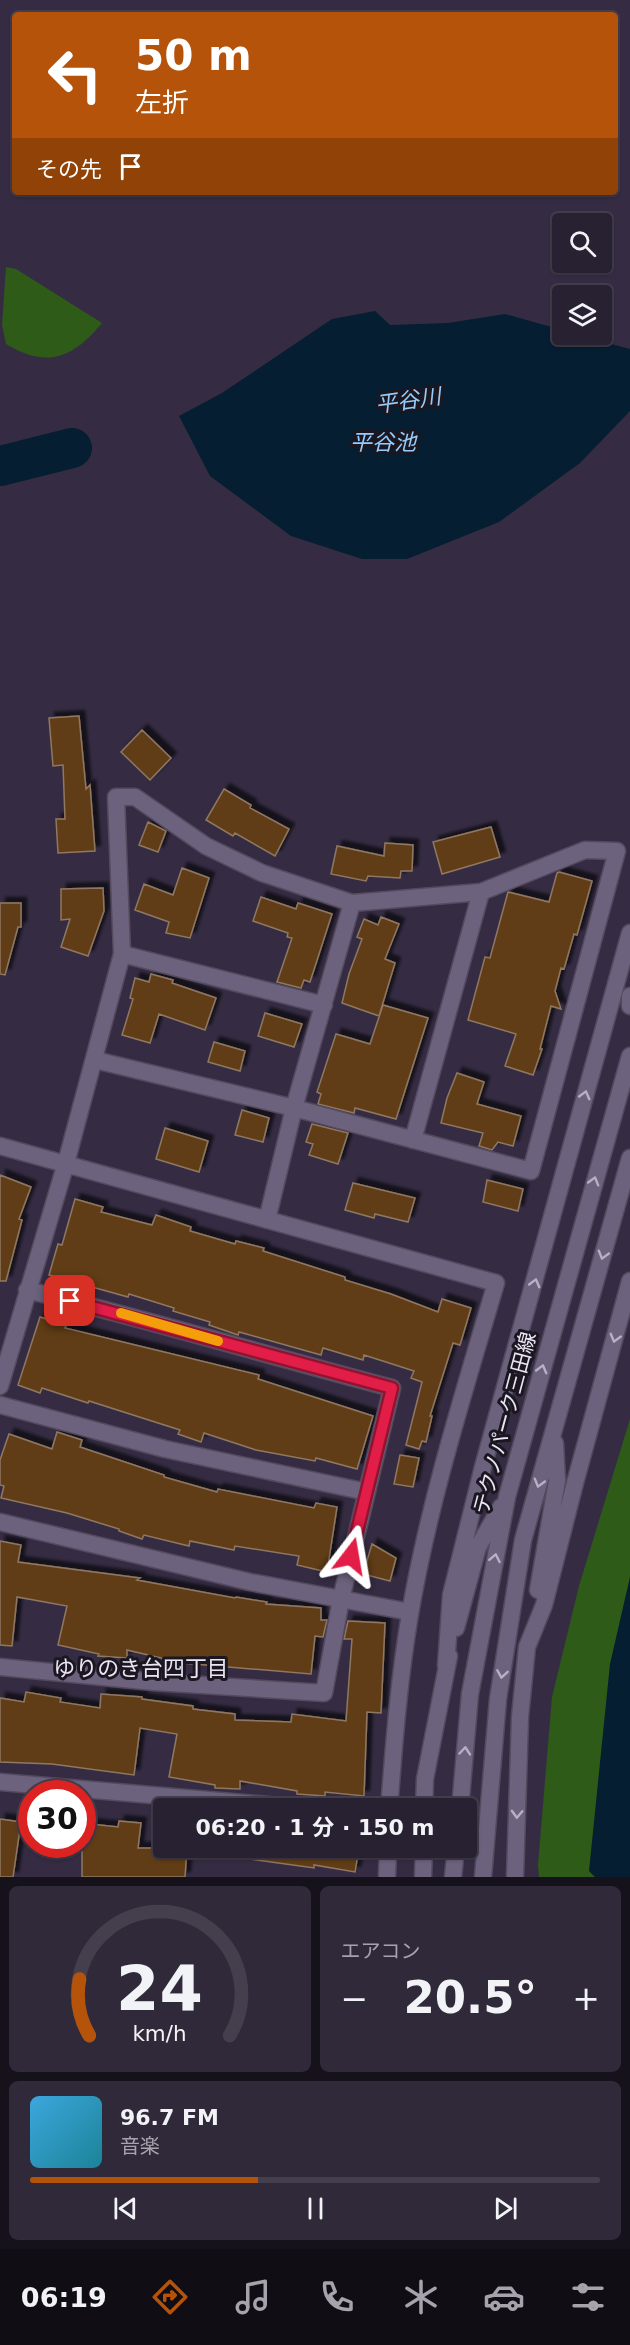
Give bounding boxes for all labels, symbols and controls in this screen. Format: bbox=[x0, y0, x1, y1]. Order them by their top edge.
text: 50 m bbox=[135, 31, 252, 80]
icon: left bbox=[36, 36, 114, 114]
text: 左折 bbox=[135, 87, 189, 118]
icon: arrive bbox=[114, 150, 147, 183]
text: その先 bbox=[36, 157, 102, 182]
map controls bbox=[552, 213, 612, 345]
button: search bbox=[552, 213, 612, 273]
button: layers bbox=[552, 285, 612, 345]
water label: 平谷川 bbox=[374, 383, 444, 417]
water label: 平谷池 bbox=[350, 430, 418, 455]
one-way arrow bbox=[578, 1090, 590, 1101]
one-way arrow bbox=[587, 1176, 599, 1187]
one-way arrow bbox=[598, 1249, 610, 1260]
pin bbox=[44, 1275, 95, 1326]
one-way arrow bbox=[528, 1278, 540, 1289]
icon: arrive bbox=[53, 1284, 86, 1317]
street label: テクノパーク三田線 bbox=[469, 1329, 541, 1517]
one-way arrow bbox=[610, 1332, 622, 1343]
one-way arrow bbox=[534, 1364, 547, 1374]
one-way arrow bbox=[534, 1477, 546, 1488]
position arrow bbox=[319, 1524, 383, 1588]
one-way arrow bbox=[488, 1554, 501, 1564]
district label: ゆりのき台四丁目 bbox=[53, 1656, 229, 1681]
one-way arrow bbox=[497, 1670, 509, 1679]
one-way arrow bbox=[458, 1746, 471, 1755]
speed limit sign: 30 bbox=[18, 1780, 96, 1858]
one-way arrow bbox=[511, 1809, 523, 1818]
text: 06:20 · 1 分 · 150 m bbox=[196, 1815, 434, 1840]
text: エアコン bbox=[341, 1939, 421, 1963]
text: 24 bbox=[116, 1952, 203, 2025]
text: 20.5° bbox=[403, 1971, 537, 2024]
text: − bbox=[341, 1979, 368, 2018]
text: + bbox=[572, 1979, 600, 2018]
text: km/h bbox=[133, 2021, 187, 2046]
text: 96.7 FM bbox=[120, 2105, 219, 2130]
text: 音楽 bbox=[120, 2134, 160, 2158]
icon: previous bbox=[109, 2192, 142, 2225]
icon: pause bbox=[299, 2192, 332, 2225]
icon: next bbox=[489, 2192, 522, 2225]
icon: directions bbox=[149, 2276, 191, 2318]
icon: music bbox=[232, 2276, 274, 2318]
icon: phone bbox=[316, 2276, 358, 2318]
icon: climate bbox=[400, 2276, 442, 2318]
icon: car bbox=[483, 2276, 525, 2318]
icon: filters bbox=[567, 2276, 609, 2318]
text: 06:19 bbox=[21, 2282, 107, 2313]

